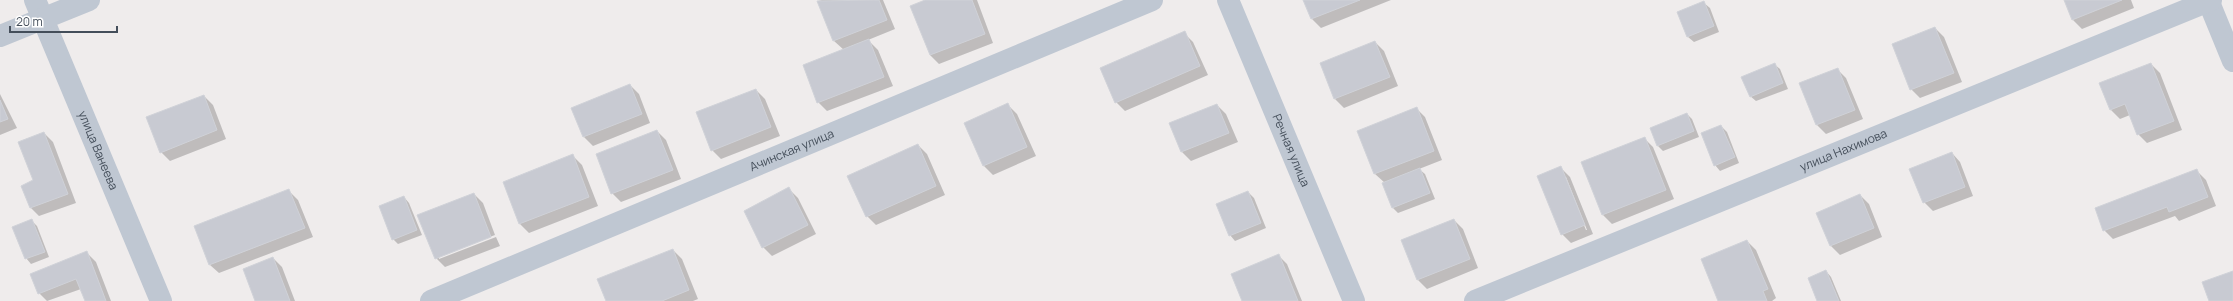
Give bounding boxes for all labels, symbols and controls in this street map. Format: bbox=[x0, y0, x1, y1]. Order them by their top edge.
scale bar bbox=[10, 8, 117, 34]
text: 20 m bbox=[16, 13, 43, 30]
street label: улица Ванеева bbox=[74, 108, 123, 192]
street label: Речная улица bbox=[1269, 111, 1314, 189]
street label: улица Нахимова bbox=[1797, 124, 1889, 175]
street label: Ачинская улица bbox=[747, 125, 837, 175]

